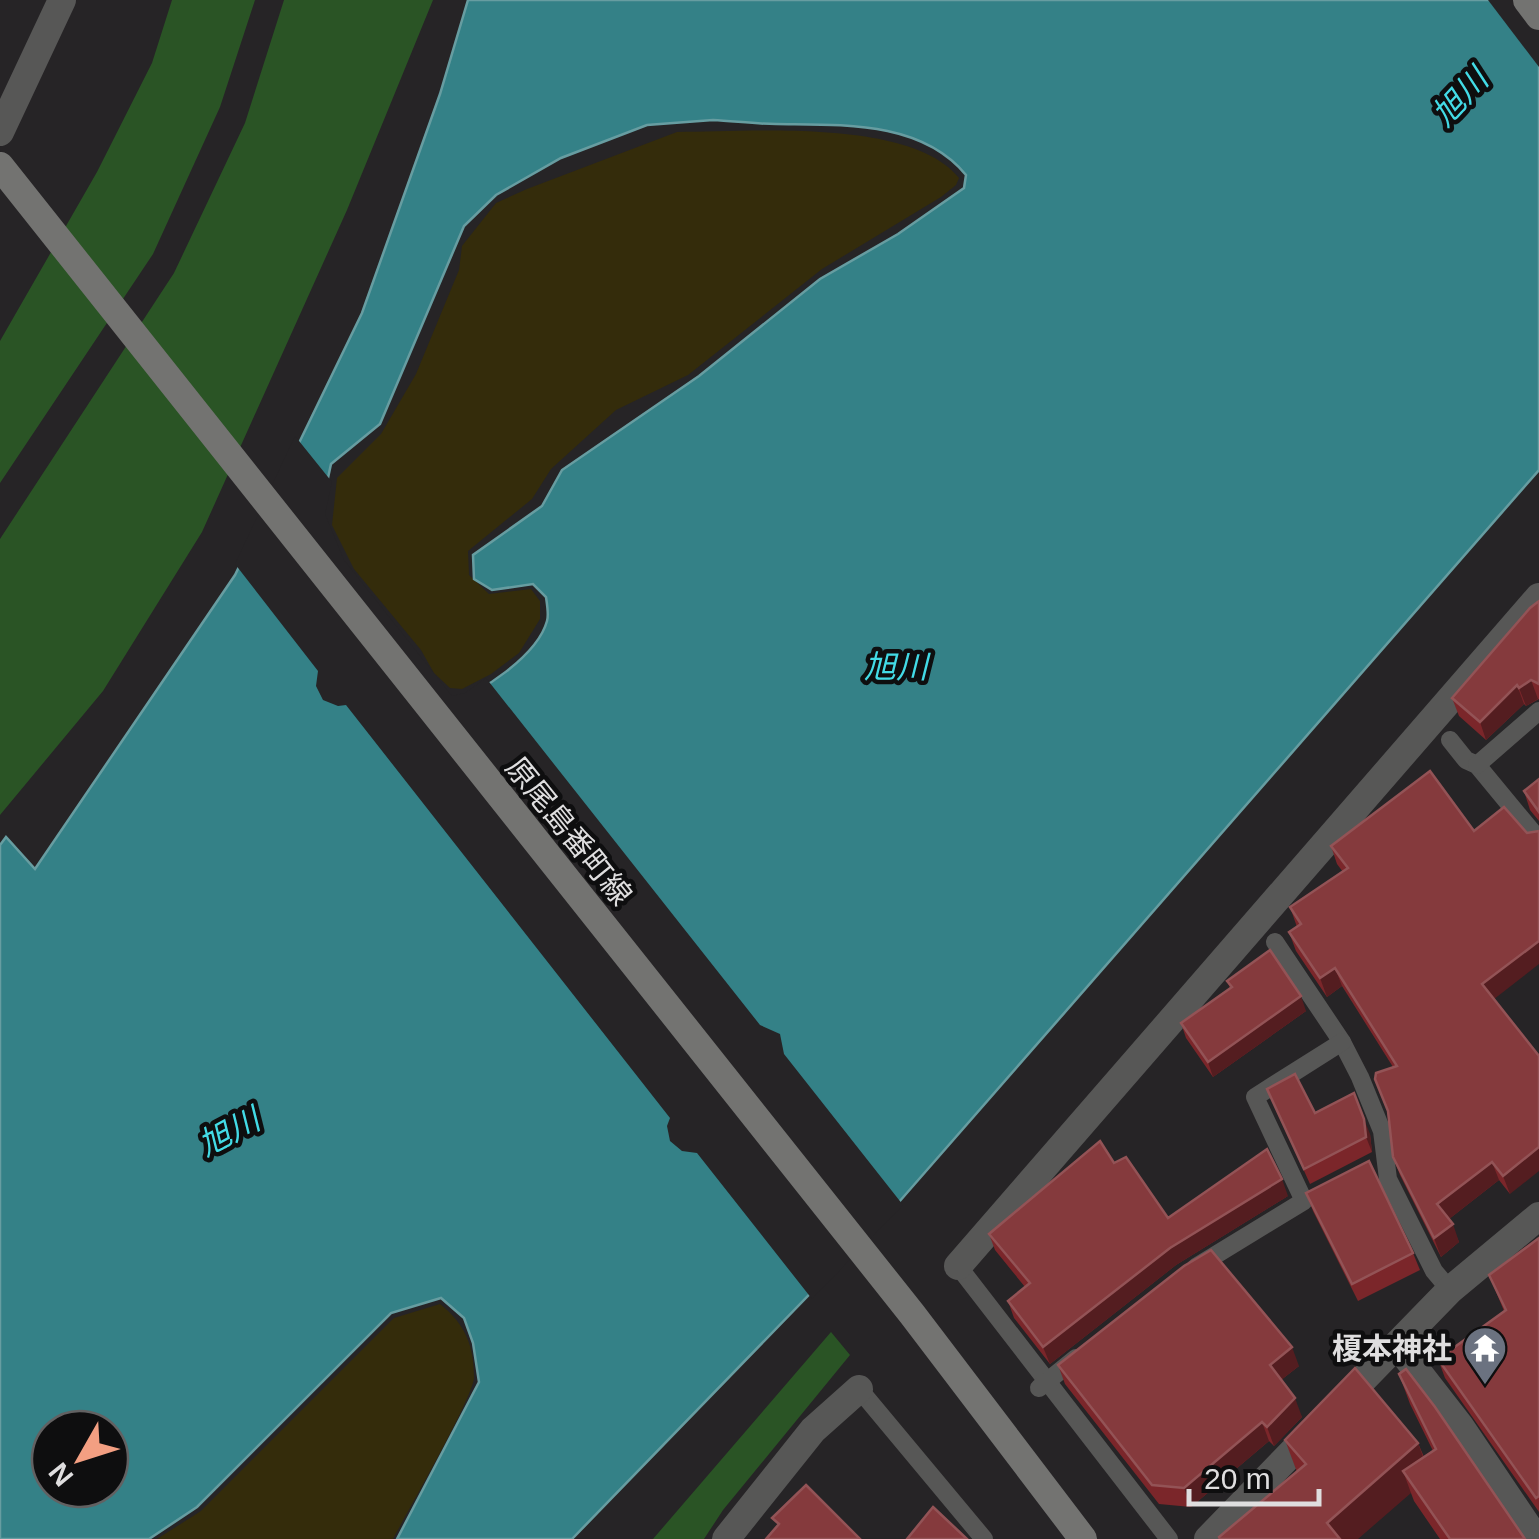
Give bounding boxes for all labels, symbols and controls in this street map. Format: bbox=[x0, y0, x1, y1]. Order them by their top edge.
water label: 旭川 bbox=[1425, 59, 1497, 133]
water label: 旭川 bbox=[864, 649, 931, 685]
street label: 原尾島番町線 bbox=[500, 751, 638, 911]
water label: 旭川 bbox=[192, 1100, 268, 1163]
temple icon: 榎本神社 bbox=[1462, 1325, 1508, 1386]
place label: 榎本神社 bbox=[1332, 1332, 1452, 1365]
north arrow bbox=[30, 1409, 130, 1509]
scale bar bbox=[1189, 1444, 1319, 1506]
text: N bbox=[43, 1457, 79, 1492]
text: 20 m bbox=[1204, 1462, 1271, 1495]

